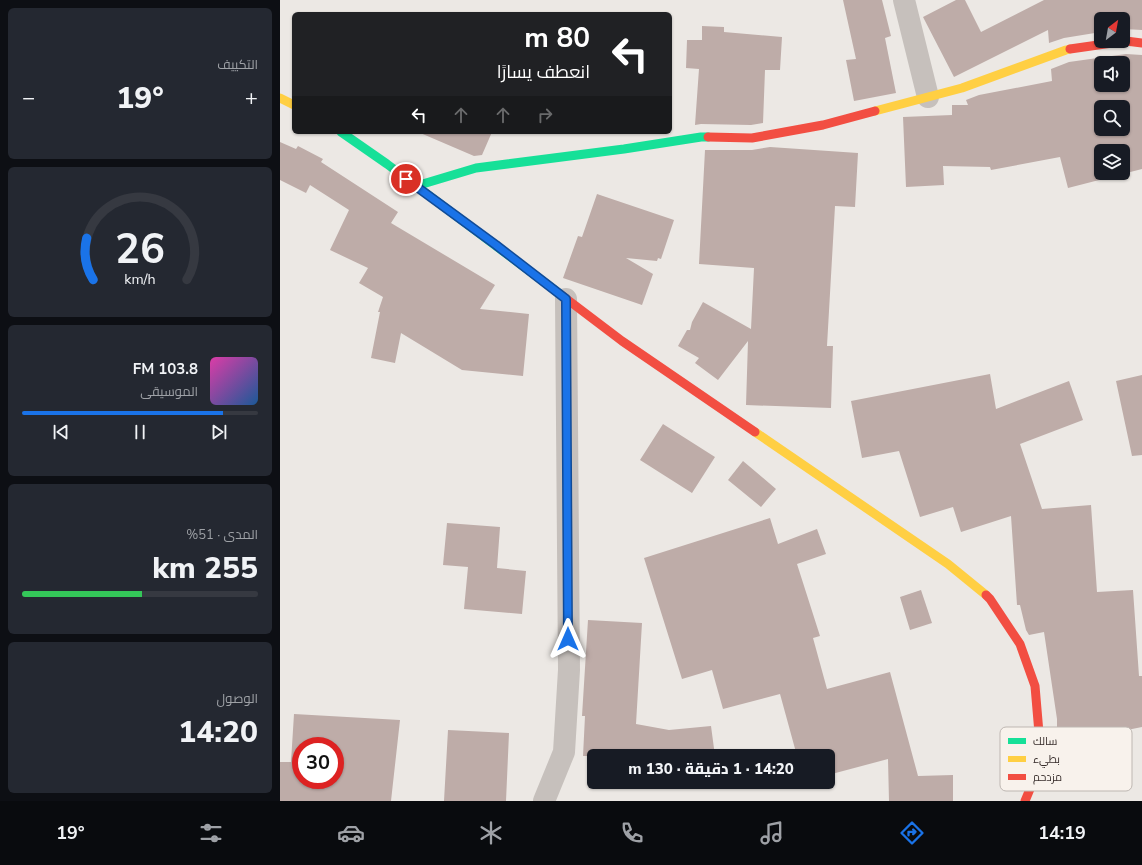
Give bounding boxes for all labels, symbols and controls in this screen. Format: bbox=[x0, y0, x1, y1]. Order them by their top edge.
north arrow bbox=[1094, 12, 1130, 48]
map controls bbox=[1094, 12, 1130, 180]
text: 80 m bbox=[524, 19, 590, 57]
icon: left bbox=[604, 28, 656, 80]
text: التكييف bbox=[217, 56, 258, 74]
button: sound bbox=[1094, 56, 1130, 92]
text: انعطف يسارًا bbox=[497, 60, 590, 84]
text: 19° bbox=[116, 78, 164, 119]
text: − bbox=[22, 83, 35, 113]
text: + bbox=[245, 83, 258, 113]
button: search bbox=[1094, 100, 1130, 136]
icon: left bbox=[408, 104, 430, 126]
icon: ahead bbox=[450, 104, 472, 126]
icon: ahead bbox=[492, 104, 514, 126]
icon: right bbox=[534, 104, 556, 126]
button: layers bbox=[1094, 144, 1130, 180]
pin bbox=[389, 162, 423, 196]
icon: arrive bbox=[395, 168, 417, 190]
text: 26 bbox=[115, 221, 165, 278]
text: km/h bbox=[124, 269, 156, 288]
text: 103.8 FM bbox=[133, 359, 198, 379]
text: الموسيقى bbox=[140, 383, 198, 401]
icon: previous bbox=[50, 421, 72, 443]
icon: pause bbox=[129, 421, 151, 443]
icon: next bbox=[208, 421, 230, 443]
text: المدى · 51% bbox=[186, 526, 258, 544]
text: 255 km bbox=[152, 548, 258, 589]
position arrow bbox=[547, 618, 589, 660]
text: الوصول bbox=[217, 690, 258, 708]
text: 14:20 bbox=[178, 712, 258, 753]
legend bbox=[1000, 727, 1132, 791]
text: سالك bbox=[1033, 734, 1057, 749]
speed limit sign: 30 bbox=[292, 737, 344, 789]
text: بطيء bbox=[1033, 752, 1060, 768]
text: 14:20 · 1 دقيقة · 130 m bbox=[628, 759, 794, 779]
text: مزدحم bbox=[1033, 770, 1062, 785]
icon: filters bbox=[197, 819, 225, 847]
icon: car bbox=[337, 819, 365, 847]
icon: climate bbox=[477, 819, 505, 847]
icon: phone bbox=[618, 819, 646, 847]
icon: music bbox=[758, 819, 786, 847]
icon: directions bbox=[898, 819, 926, 847]
text: 19° bbox=[56, 821, 85, 845]
text: 14:19 bbox=[1038, 821, 1086, 845]

